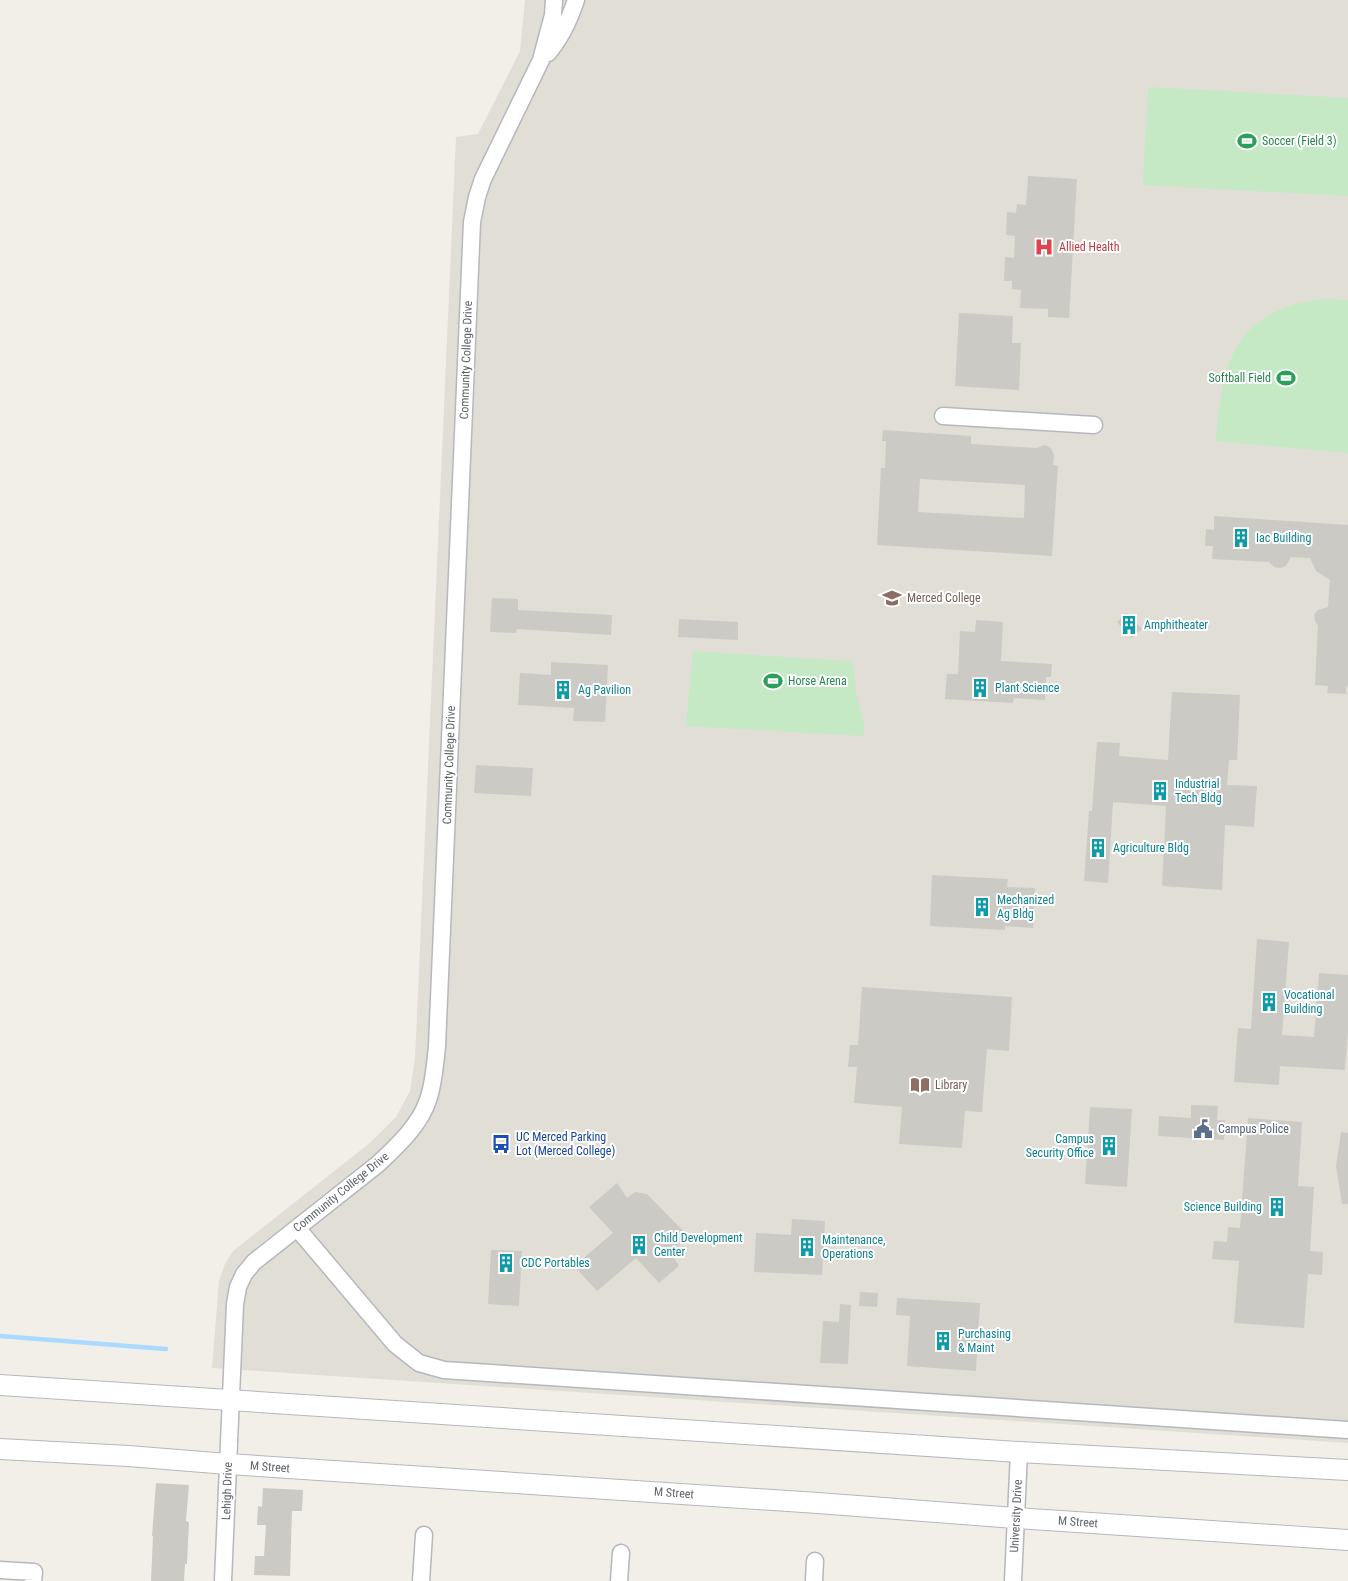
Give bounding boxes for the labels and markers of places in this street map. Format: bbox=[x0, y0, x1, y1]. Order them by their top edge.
sports icon: Soccer (Field 3) bbox=[1236, 130, 1258, 152]
place label: Soccer (Field 3) bbox=[1262, 134, 1337, 148]
hospital icon: Allied Health bbox=[1033, 236, 1055, 258]
place label: Allied Health bbox=[1059, 240, 1120, 254]
sports icon: Softball Field bbox=[1275, 367, 1297, 389]
place label: Softball Field bbox=[1209, 371, 1271, 385]
building icon: Iac Building bbox=[1230, 527, 1252, 549]
place label: Iac Building bbox=[1256, 531, 1311, 545]
school or university icon: Merced College bbox=[881, 587, 903, 609]
place label: Merced College bbox=[907, 591, 981, 605]
building icon: Amphitheater bbox=[1118, 614, 1140, 636]
place label: Amphitheater bbox=[1144, 618, 1208, 632]
sports icon: Horse Arena bbox=[762, 670, 784, 692]
place label: Horse Arena bbox=[788, 674, 847, 688]
building icon: Plant Science bbox=[969, 677, 991, 699]
building icon: Ag Pavilion bbox=[552, 679, 574, 701]
place label: Plant Science bbox=[995, 681, 1060, 695]
place label: Ag Pavilion bbox=[578, 683, 631, 697]
place label: Industrial Tech Bldg bbox=[1175, 777, 1222, 805]
building icon: Industrial Tech Bldg bbox=[1149, 780, 1171, 802]
building icon: Agriculture Bldg bbox=[1087, 837, 1109, 859]
place label: Agriculture Bldg bbox=[1113, 841, 1189, 855]
place label: Mechanized Ag Bldg bbox=[997, 893, 1054, 921]
building icon: Mechanized Ag Bldg bbox=[971, 896, 993, 918]
place label: Vocational Building bbox=[1284, 988, 1334, 1016]
building icon: Vocational Building bbox=[1258, 991, 1280, 1013]
library icon: Library bbox=[909, 1074, 931, 1096]
place label: Library bbox=[935, 1078, 967, 1092]
public building icon: Campus Police bbox=[1192, 1118, 1214, 1140]
place label: Campus Police bbox=[1218, 1122, 1289, 1136]
place label: UC Merced Parking Lot (Merced College) bbox=[516, 1130, 615, 1158]
place label: Campus Security Office bbox=[1026, 1132, 1094, 1160]
bus stop icon: UC Merced Parking Lot (Merced College) bbox=[490, 1133, 512, 1155]
building icon: Campus Security Office bbox=[1098, 1135, 1120, 1157]
building icon: Science Building bbox=[1266, 1196, 1288, 1218]
place label: Science Building bbox=[1184, 1200, 1262, 1214]
place label: Child Development Center bbox=[654, 1231, 743, 1259]
place label: Maintenance, Operations bbox=[822, 1233, 885, 1261]
building icon: Child Development Center bbox=[628, 1234, 650, 1256]
building icon: Maintenance, Operations bbox=[796, 1236, 818, 1258]
building icon: CDC Portables bbox=[495, 1252, 517, 1274]
place label: CDC Portables bbox=[521, 1256, 590, 1270]
place label: Purchasing & Maint bbox=[958, 1327, 1011, 1355]
building icon: Purchasing & Maint bbox=[932, 1330, 954, 1352]

